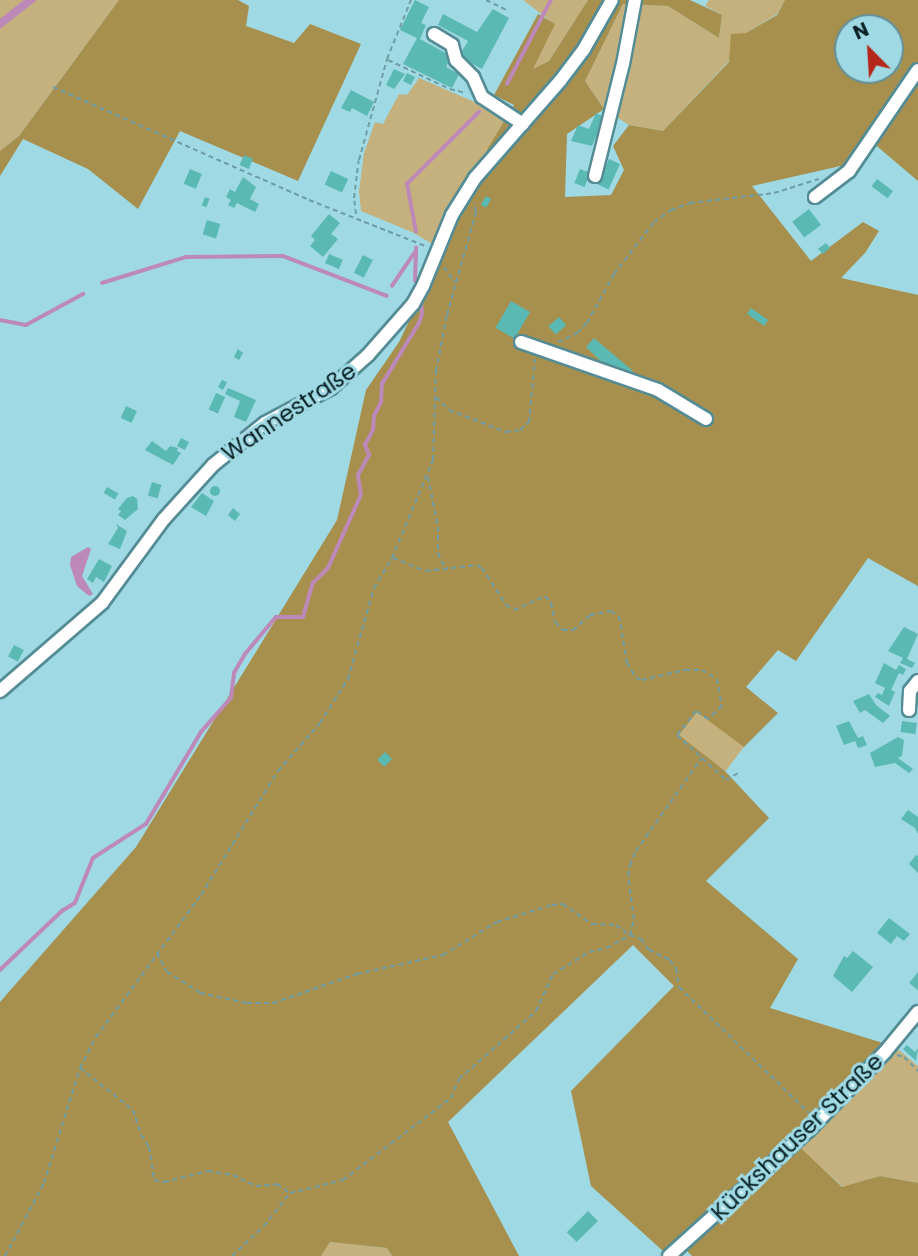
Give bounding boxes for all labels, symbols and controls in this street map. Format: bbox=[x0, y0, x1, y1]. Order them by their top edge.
north arrow bbox=[834, 14, 904, 84]
text: N bbox=[849, 16, 873, 46]
street label: Wannestraße bbox=[217, 357, 361, 467]
street label: Kückshauser Straße bbox=[705, 1048, 889, 1226]

